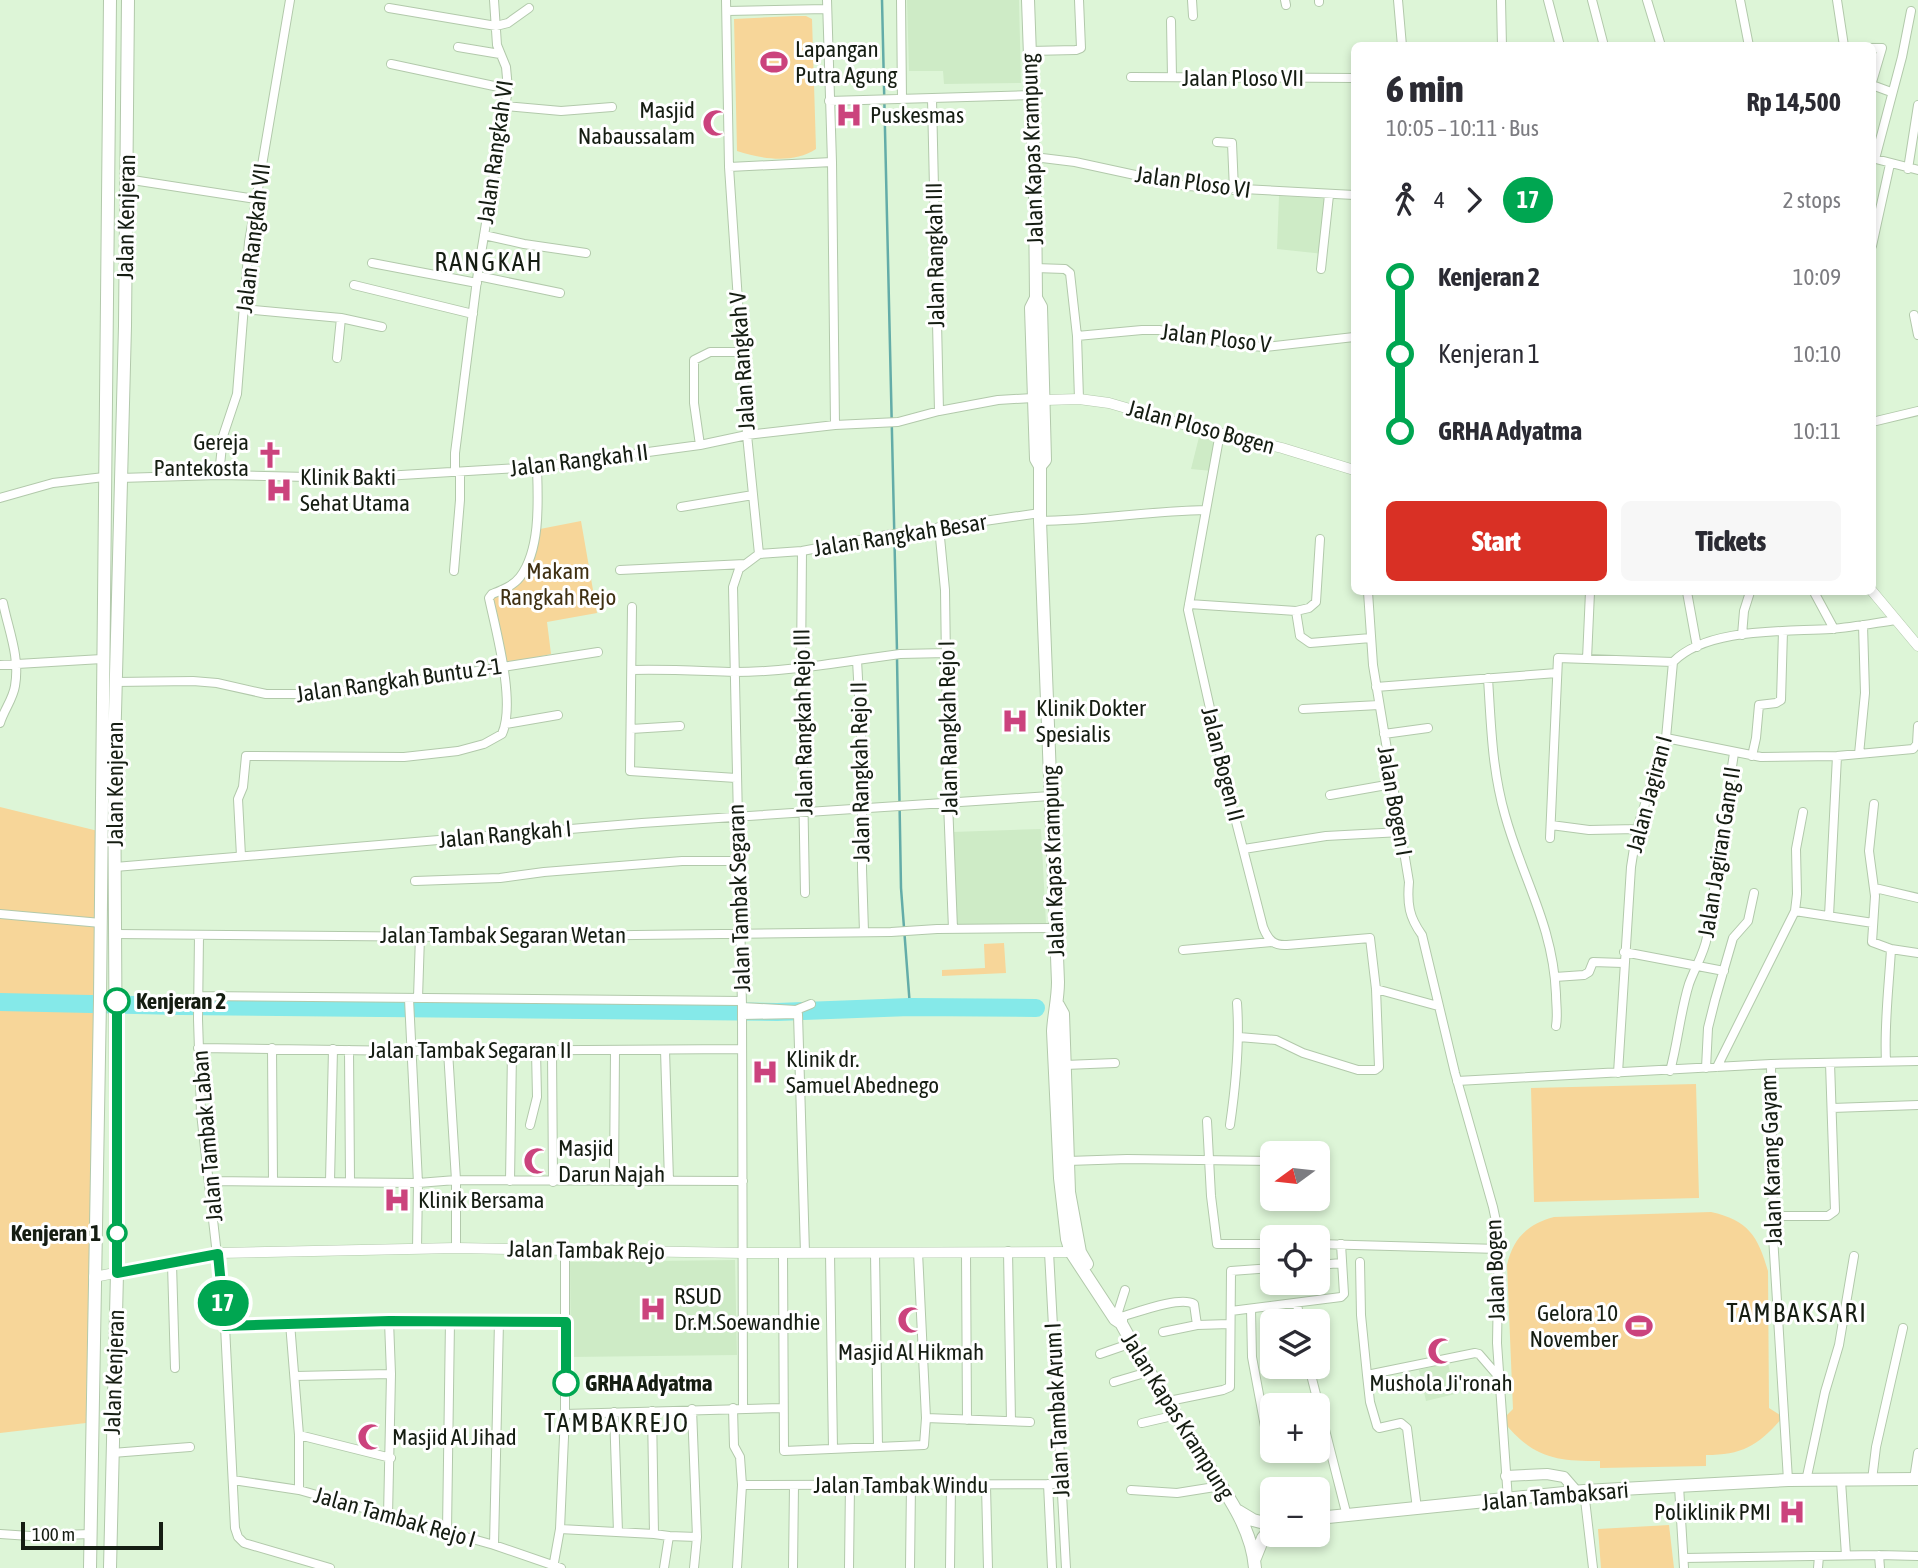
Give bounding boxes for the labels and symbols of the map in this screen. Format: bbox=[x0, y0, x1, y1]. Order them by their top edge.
place label: Lapangan Putra Agung bbox=[795, 36, 898, 88]
sports icon: Lapangan Putra Agung bbox=[759, 47, 789, 77]
street label: Jalan Kapas Krampung bbox=[1016, 53, 1048, 245]
street label: Jalan Ploso VII bbox=[1182, 65, 1304, 91]
street label: Jalan Rangkah VI bbox=[472, 79, 518, 225]
place label: Masjid Nabaussalam bbox=[578, 97, 695, 149]
hospital icon: Puskesmas bbox=[834, 100, 864, 130]
place label: Puskesmas bbox=[870, 102, 964, 128]
mosque icon: Masjid Nabaussalam bbox=[701, 108, 731, 138]
street label: Jalan Kenjeran bbox=[112, 154, 140, 280]
street label: Jalan Ploso VI bbox=[1134, 161, 1252, 203]
street label: Jalan Rangkah VII bbox=[231, 162, 275, 314]
street label: Jalan Rangkah III bbox=[921, 182, 949, 328]
district label: RANGKAH bbox=[434, 247, 544, 277]
street label: Jalan Rangkah V bbox=[724, 290, 760, 431]
street label: Jalan Ploso V bbox=[1160, 318, 1273, 358]
street label: Jalan Ploso Bogen bbox=[1124, 395, 1278, 459]
place label: Gereja Pantekosta bbox=[154, 429, 249, 481]
street label: Jalan Rangkah II bbox=[508, 439, 650, 481]
church icon: Gereja Pantekosta bbox=[255, 440, 285, 470]
place label: Klinik Bakti Sehat Utama bbox=[300, 464, 410, 516]
hospital icon: Klinik Bakti Sehat Utama bbox=[264, 475, 294, 505]
street label: Jalan Rangkah Besar bbox=[812, 508, 989, 561]
park label: Makam Rangkah Rejo bbox=[500, 558, 616, 610]
street label: Jalan Rangkah Rejo III bbox=[788, 629, 818, 815]
street label: Jalan Rangkah Rejo I bbox=[933, 640, 963, 816]
street label: Jalan Rangkah Buntu 2-1 bbox=[294, 653, 504, 707]
street label: Jalan Rangkah Rejo II bbox=[845, 682, 875, 862]
place label: Klinik Dokter Spesialis bbox=[1036, 695, 1147, 747]
street label: Jalan Bogen II bbox=[1196, 704, 1250, 824]
hospital icon: Klinik Dokter Spesialis bbox=[1000, 706, 1030, 736]
street label: Jalan Kenjeran bbox=[102, 721, 128, 847]
street label: Jalan Jagiran I bbox=[1621, 733, 1677, 855]
street label: Jalan Bogen I bbox=[1373, 744, 1417, 858]
street label: Jalan Kapas Krampung bbox=[1037, 765, 1069, 957]
street label: Jalan Jagiran Gang II bbox=[1693, 765, 1745, 939]
street label: Jalan Tambak Segaran bbox=[723, 804, 755, 992]
street label: Jalan Rangkah I bbox=[437, 815, 573, 853]
street label: Jalan Tambak Segaran Wetan bbox=[380, 922, 626, 948]
marker: Kenjeran 2 bbox=[104, 988, 130, 1014]
place label: Kenjeran 2 bbox=[136, 988, 226, 1014]
street label: Jalan Tambak Segaran II bbox=[368, 1037, 572, 1063]
place label: Klinik dr. Samuel Abednego bbox=[786, 1046, 939, 1098]
street label: Jalan Tambak Laban bbox=[187, 1049, 227, 1223]
hospital icon: Klinik dr. Samuel Abednego bbox=[750, 1057, 780, 1087]
street label: Jalan Karang Gayam bbox=[1755, 1074, 1787, 1246]
place label: Masjid Darun Najah bbox=[558, 1135, 665, 1187]
north arrow bbox=[1260, 1141, 1330, 1211]
mosque icon: Masjid Darun Najah bbox=[522, 1146, 552, 1176]
hospital icon: Klinik Bersama bbox=[382, 1185, 412, 1215]
place label: Klinik Bersama bbox=[418, 1187, 545, 1213]
street label: Jalan Bogen bbox=[1480, 1219, 1510, 1321]
place label: Kenjeran 1 bbox=[11, 1220, 101, 1246]
marker: Kenjeran 1 bbox=[107, 1223, 127, 1243]
street label: Jalan Tambak Rejo bbox=[507, 1236, 665, 1264]
line badge: 17 bbox=[192, 1280, 255, 1326]
place label: RSUD Dr.M.Soewandhie bbox=[674, 1283, 820, 1335]
hospital icon: RSUD Dr.M.Soewandhie bbox=[638, 1294, 668, 1324]
district label: TAMBAKSARI bbox=[1726, 1298, 1868, 1328]
place label: Gelora 10 November bbox=[1529, 1300, 1619, 1352]
mosque icon: Masjid Al Hikmah bbox=[896, 1305, 926, 1335]
street label: Jalan Kenjeran bbox=[99, 1309, 129, 1435]
sports icon: Gelora 10 November bbox=[1624, 1311, 1654, 1341]
street label: Jalan Tambak Arum I bbox=[1039, 1322, 1075, 1498]
street label: Jalan Kapas Krampung bbox=[1116, 1328, 1240, 1504]
mosque icon: Mushola Ji'ronah bbox=[1426, 1336, 1456, 1366]
place label: Masjid Al Hikmah bbox=[838, 1339, 984, 1365]
marker: GRHA Adyatma bbox=[553, 1370, 579, 1396]
place label: GRHA Adyatma bbox=[585, 1370, 713, 1396]
place label: Mushola Ji'ronah bbox=[1369, 1370, 1513, 1396]
district label: TAMBAKREJO bbox=[544, 1408, 690, 1438]
mosque icon: Masjid Al Jihad bbox=[356, 1422, 386, 1452]
place label: Masjid Al Jihad bbox=[392, 1424, 517, 1450]
street label: Jalan Tambak Windu bbox=[814, 1472, 988, 1498]
street label: Jalan Tambaksari bbox=[1480, 1477, 1630, 1515]
street label: Jalan Tambak Rejo I bbox=[311, 1482, 479, 1552]
hospital icon: Poliklinik PMI bbox=[1777, 1497, 1807, 1527]
place label: Poliklinik PMI bbox=[1654, 1499, 1771, 1525]
scale bar bbox=[21, 1519, 163, 1551]

